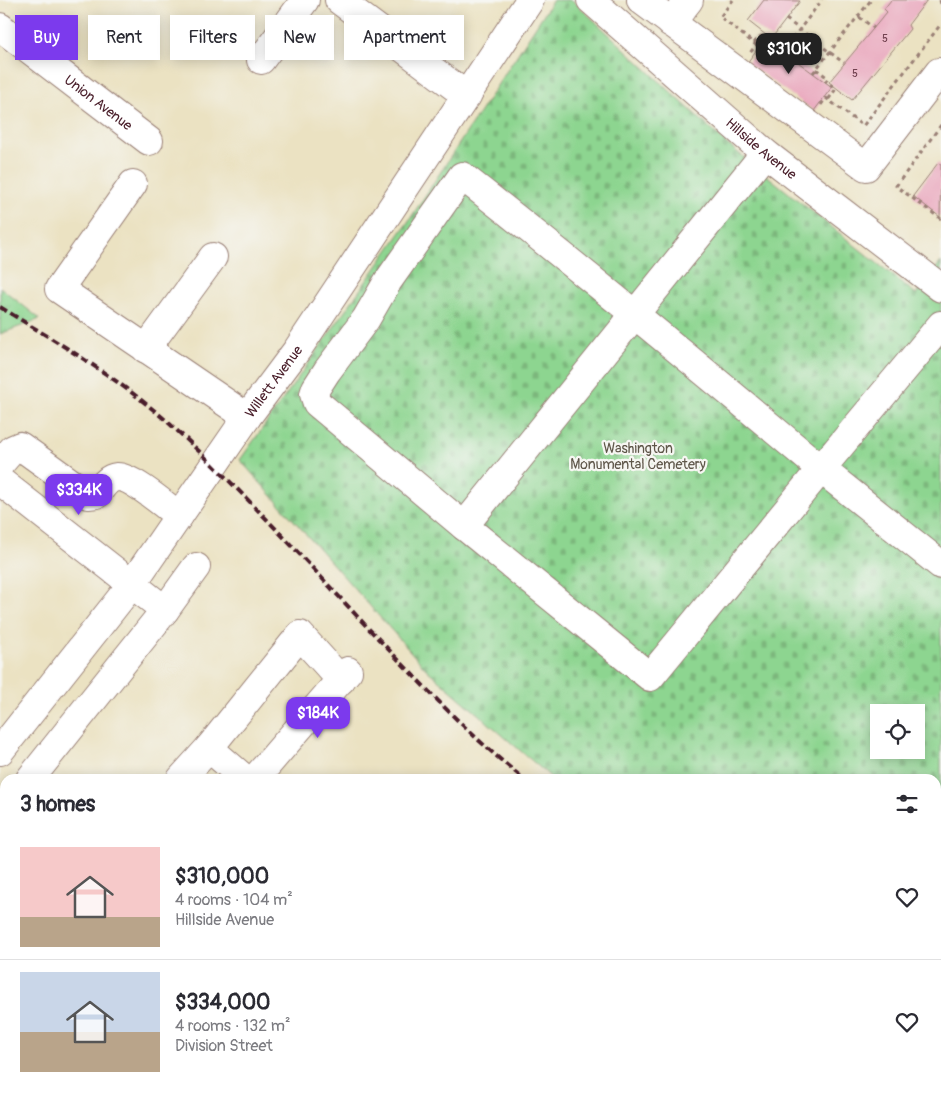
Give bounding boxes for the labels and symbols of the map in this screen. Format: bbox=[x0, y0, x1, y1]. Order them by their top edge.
pin: $310K bbox=[754, 32, 824, 75]
house number: 5 bbox=[882, 32, 888, 45]
house number: 5 bbox=[852, 67, 858, 80]
street label: Union Avenue bbox=[61, 71, 136, 134]
street label: Hillside Avenue bbox=[722, 115, 800, 183]
street label: Willett Avenue bbox=[242, 343, 306, 421]
park label: Washington Monumental Cemetery bbox=[570, 440, 706, 473]
pin: $334K bbox=[44, 474, 114, 516]
pin: $184K bbox=[283, 696, 353, 739]

